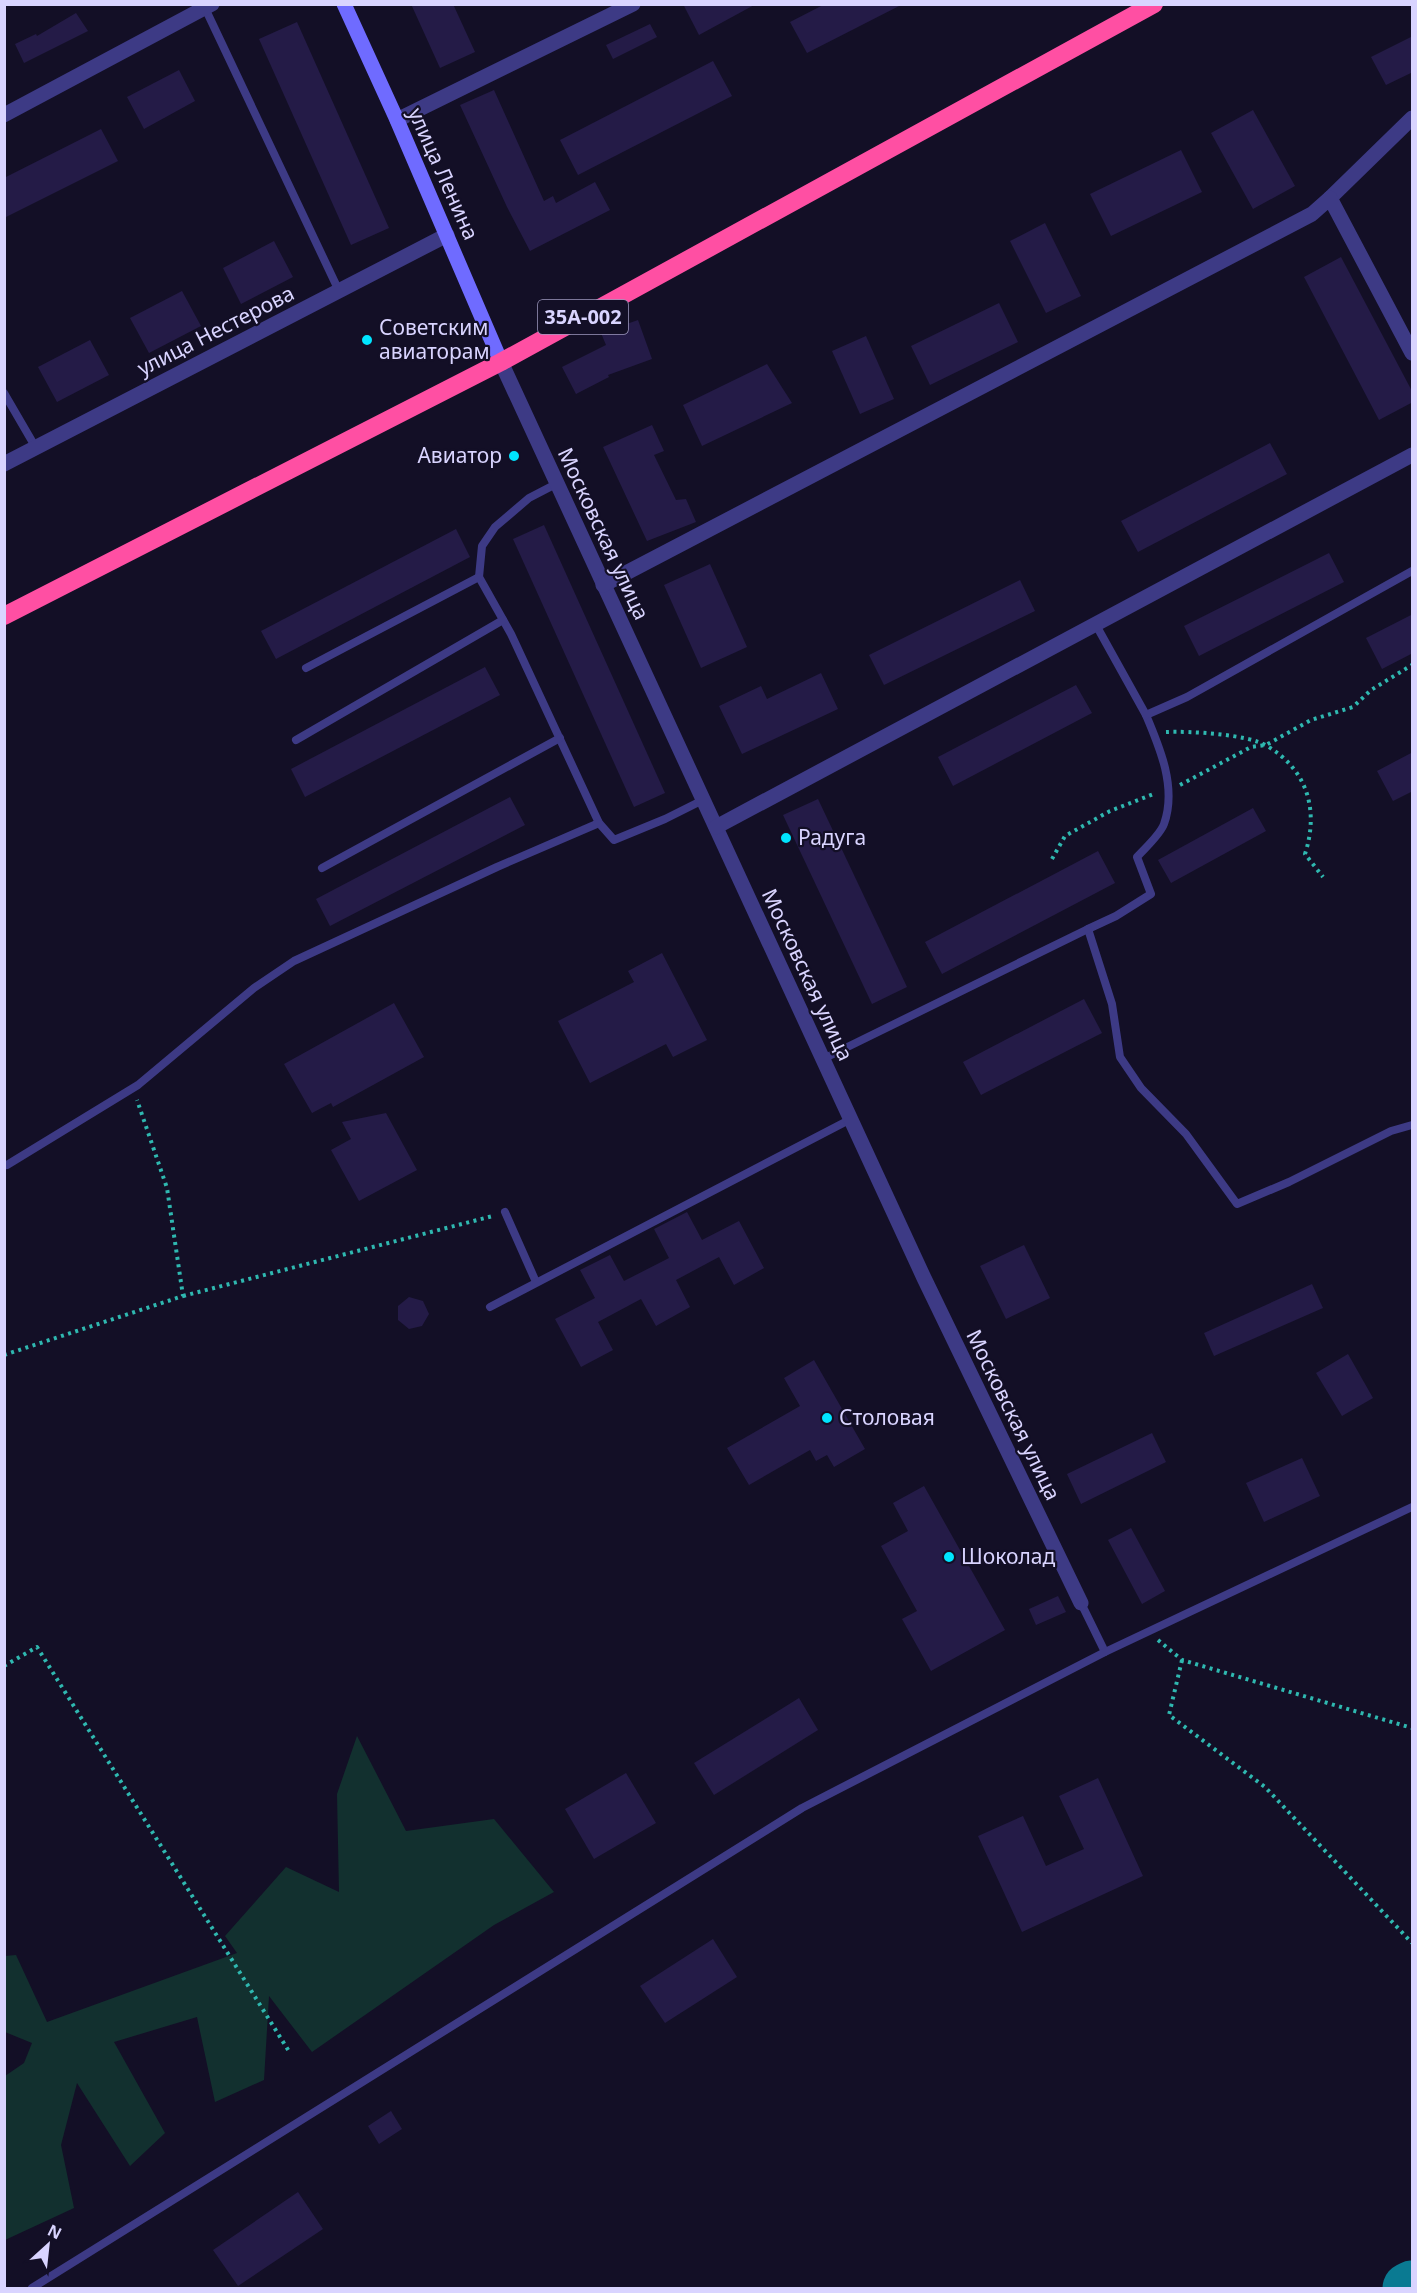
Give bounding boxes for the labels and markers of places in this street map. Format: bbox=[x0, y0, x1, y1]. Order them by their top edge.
place label: Советским авиаторам bbox=[379, 313, 490, 365]
marker: Советским авиаторам bbox=[360, 333, 374, 347]
place label: Авиатор bbox=[417, 441, 502, 469]
marker: Авиатор bbox=[507, 449, 521, 463]
place label: Радуга bbox=[798, 823, 866, 851]
marker: Радуга bbox=[779, 831, 793, 845]
place label: Столовая bbox=[839, 1403, 935, 1431]
marker: Столовая bbox=[820, 1411, 834, 1425]
place label: Шоколад bbox=[961, 1542, 1055, 1570]
marker: Шоколад bbox=[942, 1550, 956, 1564]

